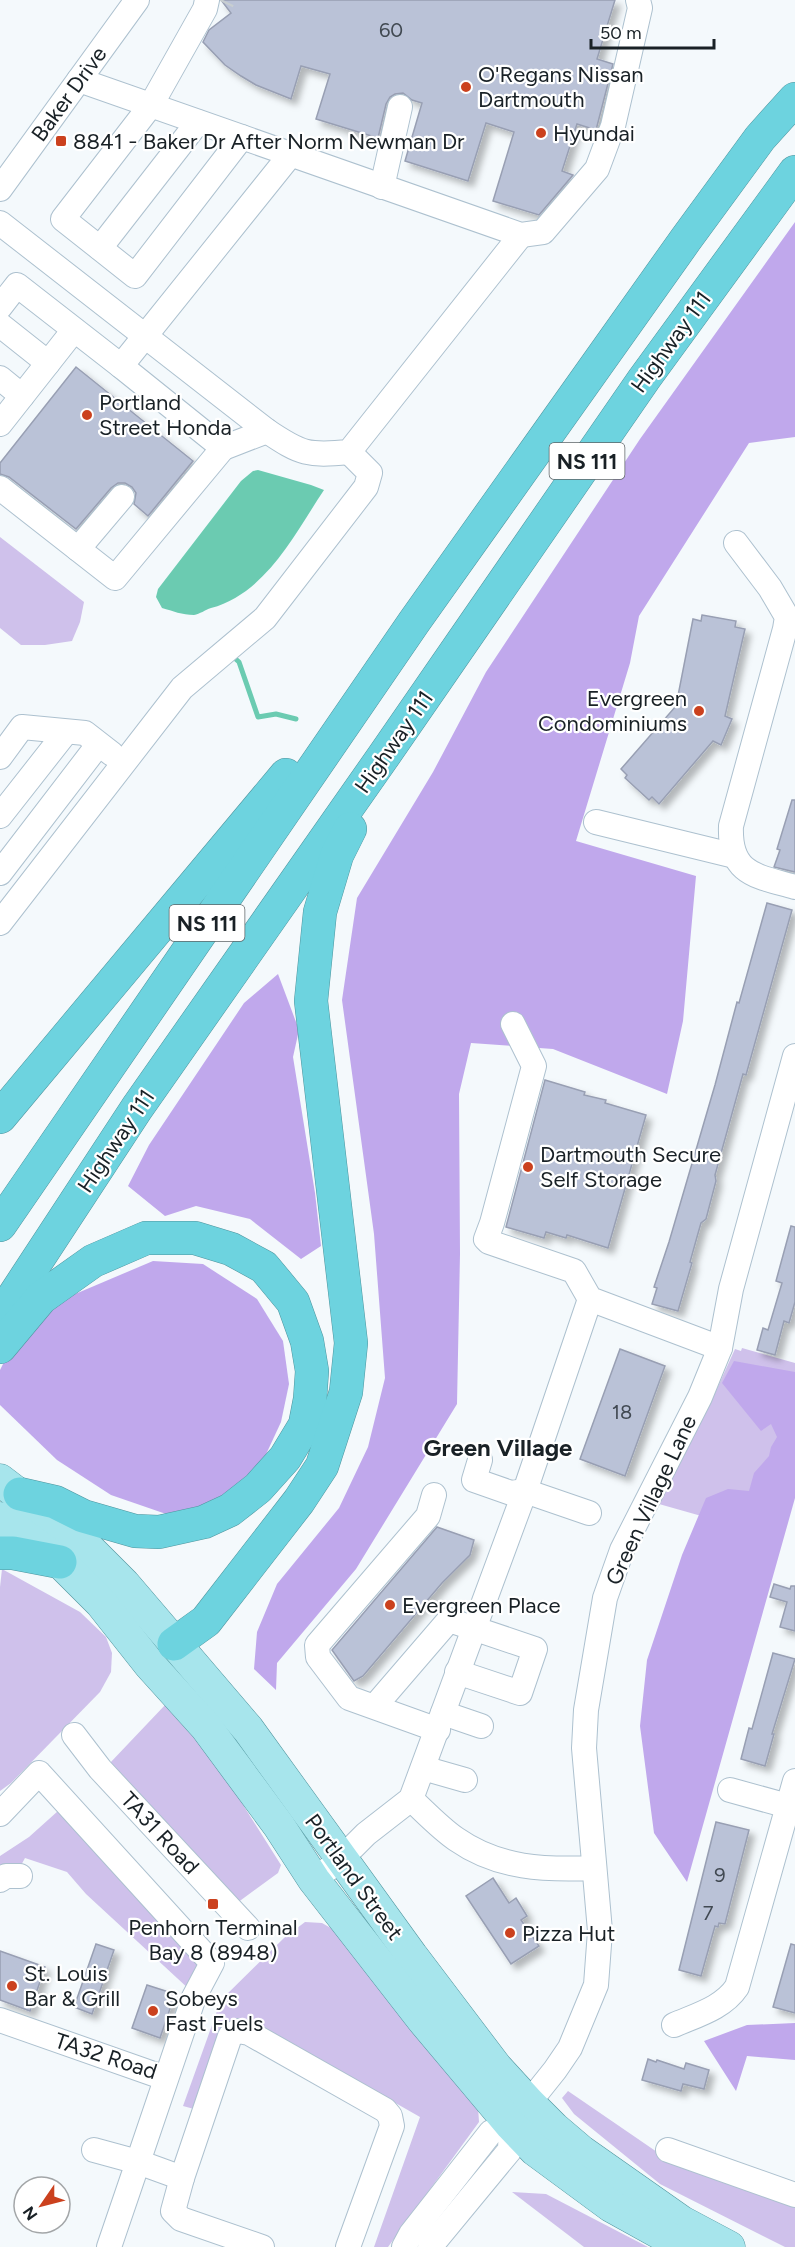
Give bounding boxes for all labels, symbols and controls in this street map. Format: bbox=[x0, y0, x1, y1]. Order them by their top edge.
scale bar bbox=[591, 12, 714, 50]
house number: 60 bbox=[379, 18, 403, 42]
text: 50 m bbox=[600, 22, 642, 44]
street label: Baker Drive bbox=[25, 41, 113, 147]
place label: O'Regans Nissan Dartmouth bbox=[478, 61, 643, 113]
marker: O'Regans Nissan Dartmouth bbox=[459, 80, 473, 94]
place label: Hyundai bbox=[553, 120, 635, 147]
marker: Hyundai bbox=[534, 126, 548, 140]
place label: 8841 - Baker Dr After Norm Newman Dr bbox=[73, 128, 465, 155]
marker: 8841 - Baker Dr After Norm Newman Dr bbox=[54, 134, 68, 148]
street label: Highway 111 bbox=[625, 286, 717, 398]
place label: Portland Street Honda bbox=[99, 389, 232, 441]
marker: Portland Street Honda bbox=[80, 408, 94, 422]
road number: NS 111 bbox=[550, 443, 624, 479]
place label: Evergreen Condominiums bbox=[538, 685, 687, 737]
street label: Highway 111 bbox=[349, 686, 439, 798]
marker: Evergreen Condominiums bbox=[692, 704, 706, 718]
road number: NS 111 bbox=[170, 905, 244, 941]
street label: Highway 111 bbox=[72, 1084, 160, 1198]
place label: Dartmouth Secure Self Storage bbox=[540, 1141, 721, 1193]
marker: Dartmouth Secure Self Storage bbox=[521, 1160, 535, 1174]
house number: 18 bbox=[612, 1400, 632, 1424]
street label: Green Village Lane bbox=[600, 1411, 702, 1589]
district label: Green Village bbox=[424, 1433, 572, 1462]
place label: Evergreen Place bbox=[402, 1592, 560, 1619]
marker: Evergreen Place bbox=[383, 1598, 397, 1612]
street label: TA31 Road bbox=[115, 1786, 205, 1880]
street label: Portland Street bbox=[299, 1809, 409, 1945]
house number: 9 bbox=[714, 1863, 726, 1887]
marker: Penhorn Terminal Bay 8 (8948) bbox=[206, 1897, 220, 1911]
house number: 7 bbox=[703, 1901, 714, 1925]
place label: Penhorn Terminal Bay 8 (8948) bbox=[128, 1914, 298, 1966]
place label: Pizza Hut bbox=[522, 1920, 615, 1947]
marker: Pizza Hut bbox=[503, 1926, 517, 1940]
place label: St. Louis Bar & Grill bbox=[24, 1960, 120, 2012]
marker: St. Louis Bar & Grill bbox=[5, 1979, 19, 1993]
place label: Sobeys Fast Fuels bbox=[165, 1985, 263, 2037]
marker: Sobeys Fast Fuels bbox=[146, 2004, 160, 2018]
street label: TA32 Road bbox=[51, 2027, 161, 2085]
north arrow bbox=[12, 2175, 72, 2235]
text: N bbox=[19, 2203, 41, 2224]

